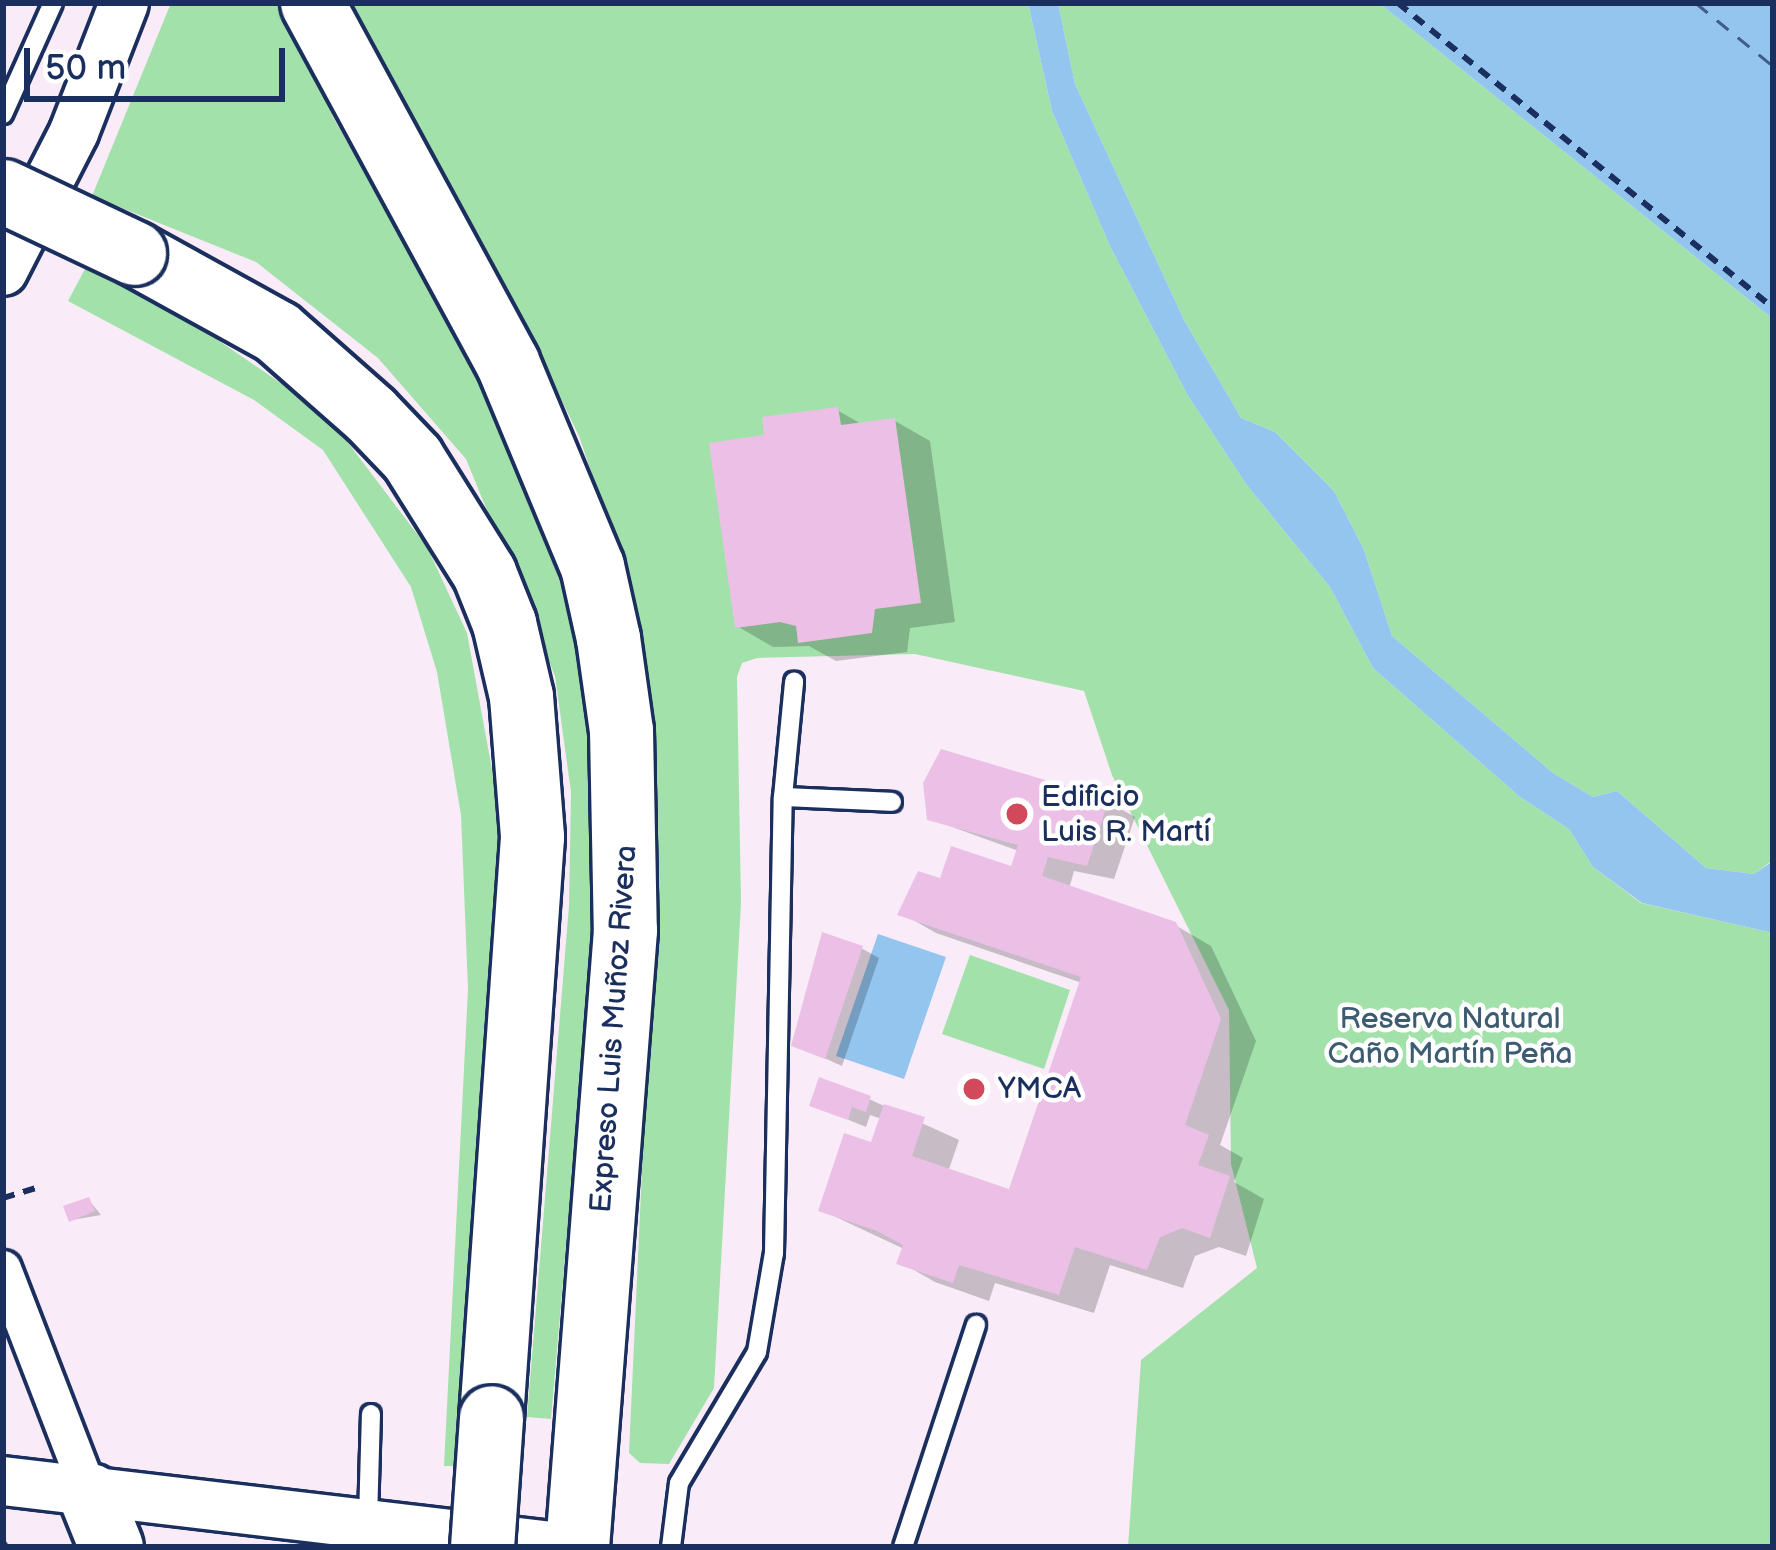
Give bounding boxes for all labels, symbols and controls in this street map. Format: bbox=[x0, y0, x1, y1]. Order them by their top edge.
scale bar bbox=[30, 24, 291, 98]
text: 50 m bbox=[45, 47, 126, 90]
place label: Edificio Luis R. Martí bbox=[1041, 779, 1211, 850]
marker: Edificio Luis R. Martí bbox=[1004, 801, 1030, 827]
street label: Expreso Luis Muñoz Rivera bbox=[583, 844, 645, 1214]
park label: Reserva Natural Caño Martín Peña bbox=[1327, 1001, 1573, 1072]
place label: YMCA bbox=[998, 1071, 1081, 1107]
marker: YMCA bbox=[961, 1076, 987, 1102]

